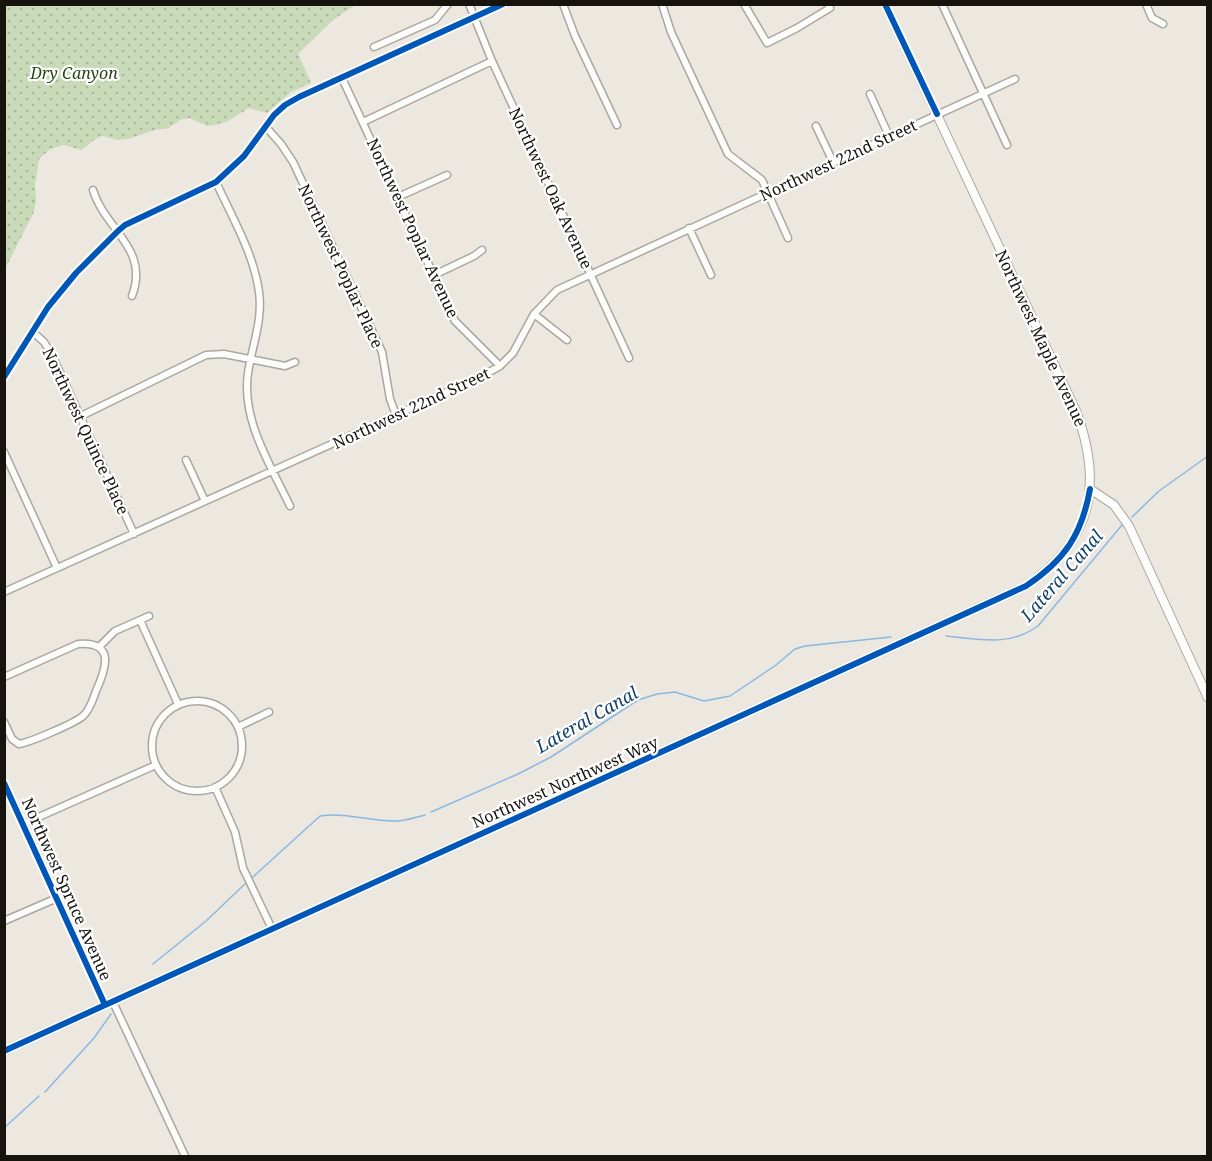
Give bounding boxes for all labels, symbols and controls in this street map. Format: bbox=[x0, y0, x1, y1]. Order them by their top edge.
park label: Dry Canyon bbox=[29, 62, 118, 84]
street label: Northwest Oak Avenue bbox=[504, 104, 598, 272]
street label: Northwest 22nd Street bbox=[756, 114, 920, 206]
street label: Northwest Poplar Avenue bbox=[362, 135, 464, 321]
street label: Northwest Poplar Place bbox=[293, 180, 389, 352]
street label: Northwest Maple Avenue bbox=[990, 246, 1092, 430]
street label: Northwest Quince Place bbox=[38, 344, 134, 518]
street label: Northwest 22nd Street bbox=[329, 362, 493, 454]
water label: Lateral Canal bbox=[1014, 524, 1108, 627]
water label: Lateral Canal bbox=[530, 680, 642, 759]
street label: Northwest Northwest Way bbox=[468, 731, 662, 833]
street label: Northwest Spruce Avenue bbox=[17, 794, 117, 984]

